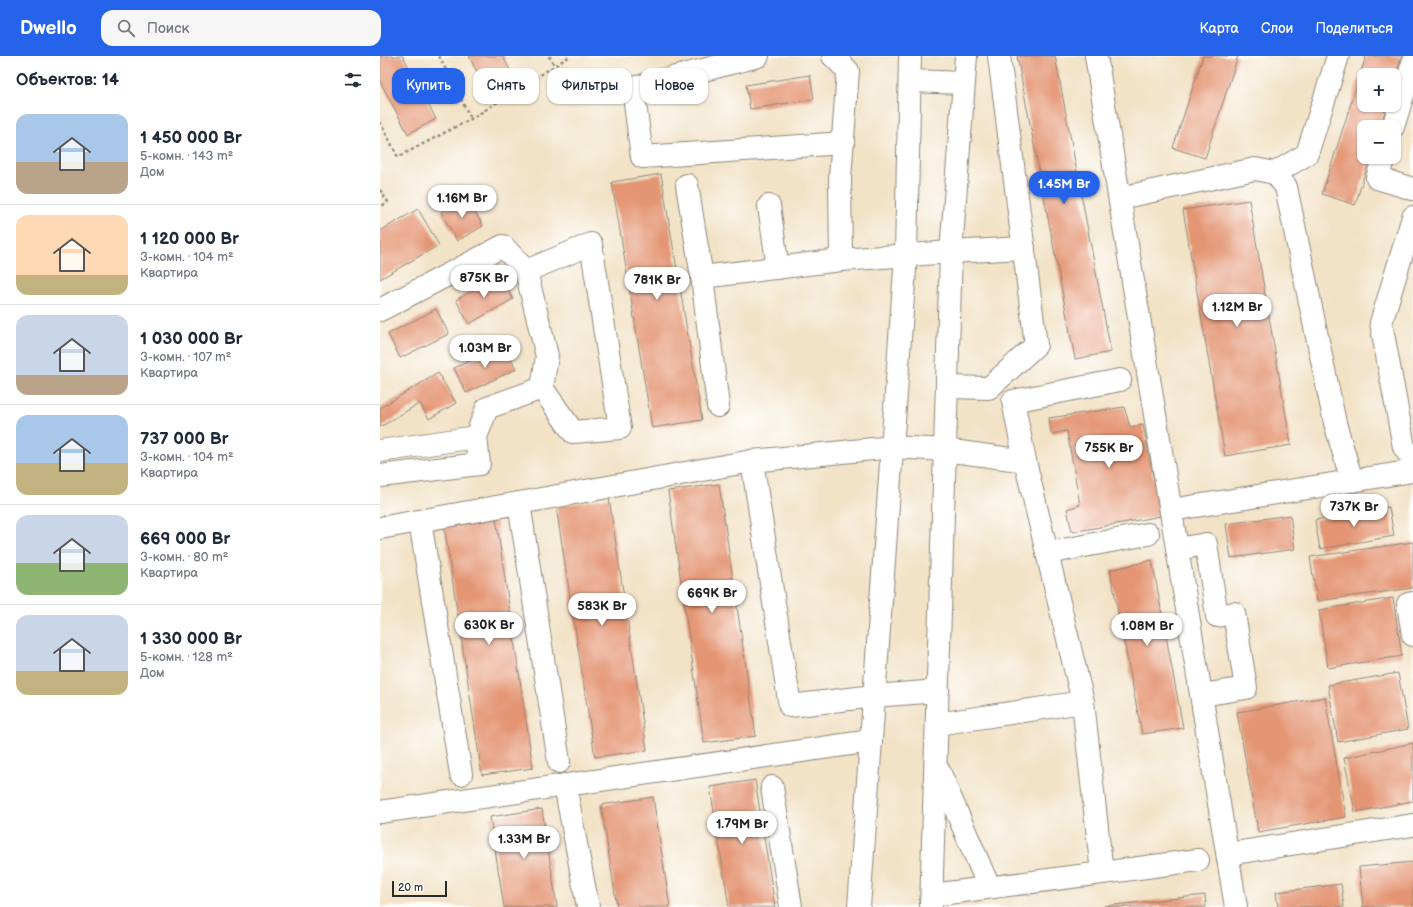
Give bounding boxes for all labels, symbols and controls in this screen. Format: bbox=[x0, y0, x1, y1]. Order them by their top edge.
search box bbox=[101, 10, 381, 46]
text: Dwello bbox=[20, 17, 77, 40]
icon: search bbox=[115, 17, 137, 39]
text: Поиск bbox=[147, 19, 190, 38]
text: Карта bbox=[1199, 20, 1239, 37]
text: Слои bbox=[1261, 20, 1293, 37]
text: Поделиться bbox=[1315, 20, 1393, 37]
chip: Купить bbox=[392, 68, 465, 104]
chip: Снять bbox=[473, 68, 539, 104]
chip: Фильтры bbox=[547, 68, 632, 104]
chip: Новое bbox=[640, 68, 708, 104]
map controls bbox=[1357, 68, 1401, 164]
button: + bbox=[1357, 68, 1401, 112]
icon: filters bbox=[342, 69, 364, 91]
text: Объектов: 14 bbox=[16, 70, 119, 90]
button: − bbox=[1357, 120, 1401, 164]
text: 1 450 000 Br bbox=[140, 128, 242, 148]
icon: home bbox=[48, 130, 96, 178]
text: 5-комн. · 143 m² bbox=[140, 148, 233, 164]
text: Дом bbox=[140, 164, 165, 180]
pin: 1.45M Br bbox=[1023, 171, 1105, 205]
text: 1.45M Br bbox=[1038, 176, 1090, 192]
pin: 1.16M Br bbox=[421, 185, 503, 219]
text: 1.16M Br bbox=[437, 190, 487, 206]
text: 1 120 000 Br bbox=[140, 229, 239, 249]
icon: home bbox=[48, 231, 96, 279]
text: 3-комн. · 104 m² bbox=[140, 249, 234, 265]
text: Квартира bbox=[140, 265, 198, 281]
pin: 875K Br bbox=[447, 265, 521, 299]
pin: 781K Br bbox=[620, 267, 694, 301]
text: 875K Br bbox=[459, 270, 509, 286]
text: 781K Br bbox=[633, 272, 681, 288]
pin: 1.12M Br bbox=[1196, 294, 1278, 328]
text: 1.12M Br bbox=[1212, 299, 1262, 315]
text: 1 030 000 Br bbox=[140, 329, 243, 349]
icon: home bbox=[48, 331, 96, 379]
pin: 1.03M Br bbox=[444, 335, 526, 369]
text: 1.03M Br bbox=[458, 340, 512, 356]
text: 3-комн. · 107 m² bbox=[140, 349, 231, 365]
text: Квартира bbox=[140, 365, 198, 381]
text: 737 000 Br bbox=[140, 429, 228, 449]
icon: home bbox=[48, 431, 96, 479]
pin: 755K Br bbox=[1072, 435, 1146, 469]
text: 755K Br bbox=[1085, 440, 1133, 456]
text: 3-комн. · 104 m² bbox=[140, 449, 234, 465]
text: Квартира bbox=[140, 465, 198, 481]
pin: 737K Br bbox=[1317, 494, 1391, 528]
text: 737K Br bbox=[1330, 499, 1378, 515]
text: 669 000 Br bbox=[140, 529, 230, 549]
icon: home bbox=[48, 531, 96, 579]
text: 3-комн. · 80 m² bbox=[140, 549, 228, 565]
text: Квартира bbox=[140, 565, 198, 581]
pin: 669K Br bbox=[675, 580, 749, 614]
text: 669K Br bbox=[687, 585, 737, 601]
pin: 583K Br bbox=[565, 593, 639, 627]
text: 583K Br bbox=[577, 598, 627, 614]
pin: 630K Br bbox=[452, 612, 526, 646]
pin: 1.08M Br bbox=[1106, 613, 1188, 647]
text: 630K Br bbox=[464, 617, 514, 633]
text: 1.08M Br bbox=[1120, 618, 1174, 634]
text: 1 330 000 Br bbox=[140, 629, 242, 649]
icon: home bbox=[48, 631, 96, 679]
text: 5-комн. · 128 m² bbox=[140, 649, 233, 665]
text: Дом bbox=[140, 665, 165, 681]
pin: 1.79M Br bbox=[701, 811, 783, 845]
text: 1.79M Br bbox=[716, 816, 768, 832]
pin: 1.33M Br bbox=[483, 826, 565, 860]
text: 1.33M Br bbox=[498, 831, 550, 847]
scale bar bbox=[392, 879, 447, 898]
text: 20 m bbox=[398, 881, 423, 894]

